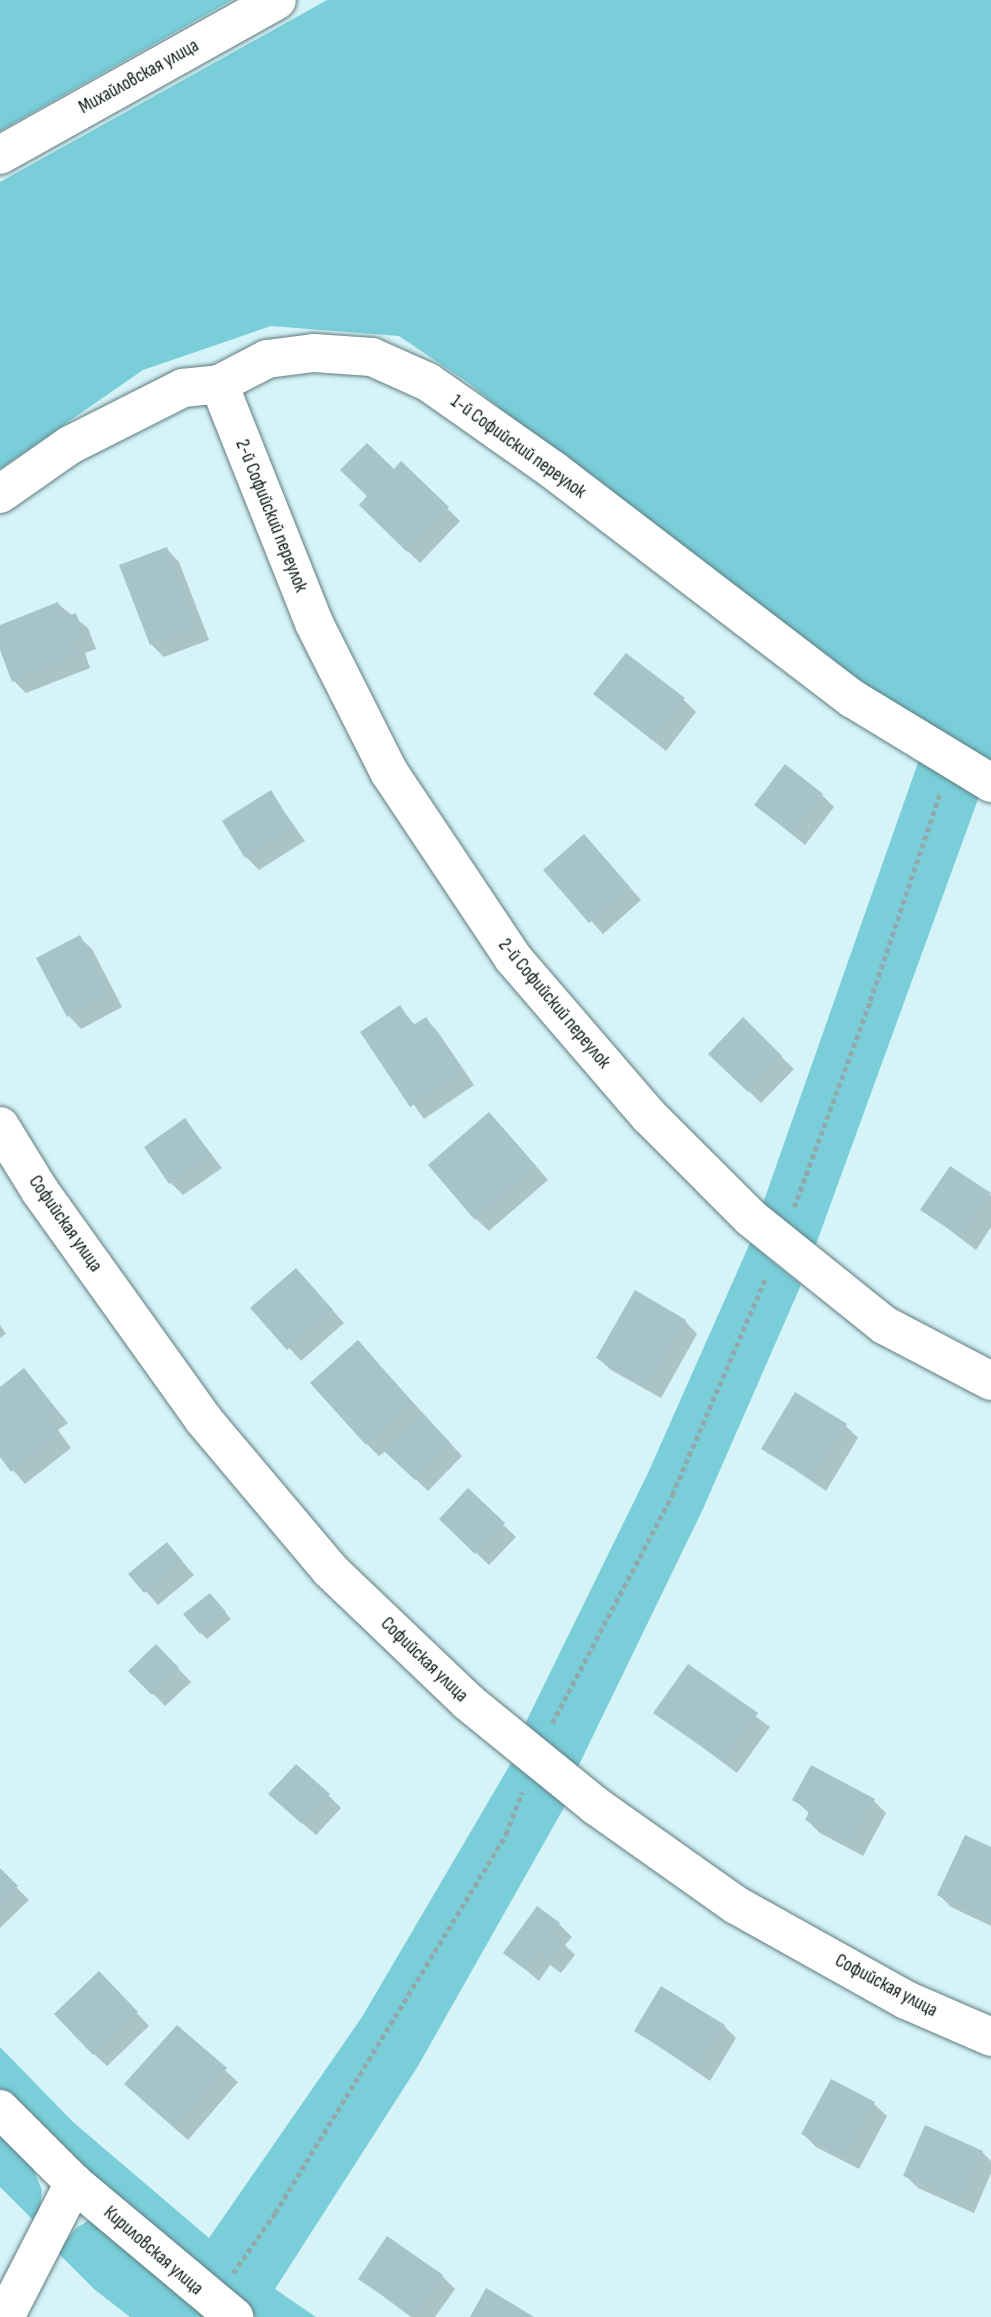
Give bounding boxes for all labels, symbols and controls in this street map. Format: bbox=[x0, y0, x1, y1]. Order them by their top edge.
street label: Михайловская улица bbox=[75, 35, 203, 119]
street label: 1-й Софийский переулок bbox=[446, 390, 590, 504]
street label: 2-й Софийский переулок bbox=[230, 436, 312, 596]
street label: 2-й Софийский переулок bbox=[493, 934, 615, 1074]
street label: Софийская улица bbox=[23, 1171, 107, 1277]
street label: Софийская улица bbox=[376, 1613, 472, 1707]
street label: Софийская улица bbox=[831, 1950, 941, 2022]
street label: Кириловская улица bbox=[99, 2202, 207, 2300]

